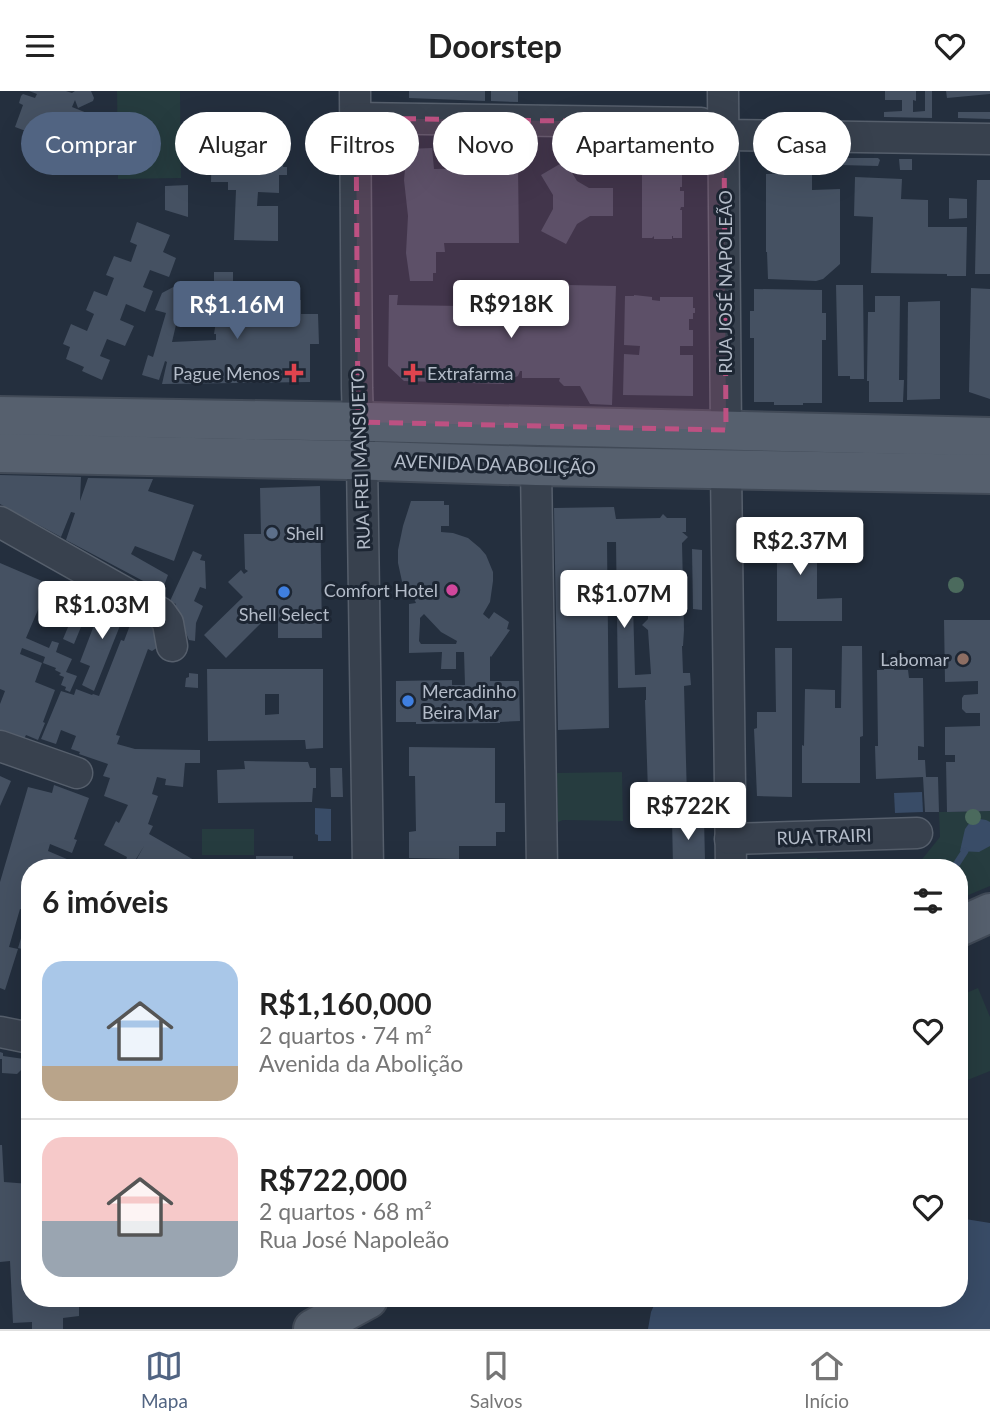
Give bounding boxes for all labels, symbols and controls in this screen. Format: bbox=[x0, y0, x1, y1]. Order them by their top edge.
text: Doorstep bbox=[428, 26, 562, 65]
icon: menu bbox=[21, 27, 59, 65]
icon: heart bbox=[931, 27, 969, 65]
chip: Comprar bbox=[21, 112, 161, 175]
chip: Alugar bbox=[175, 112, 291, 175]
chip: Filtros bbox=[305, 112, 419, 175]
chip: Novo bbox=[433, 112, 538, 175]
chip: Apartamento bbox=[552, 112, 739, 175]
chip: Casa bbox=[753, 112, 851, 175]
street label: RUA JOSÉ NAPOLEÃO bbox=[714, 190, 736, 374]
pin: R$1.16M bbox=[172, 281, 302, 341]
pin: R$918K bbox=[454, 281, 568, 340]
text: R$918K bbox=[469, 289, 553, 317]
text: R$1.16M bbox=[189, 290, 285, 318]
place label: Pague Menos bbox=[173, 362, 280, 384]
place label: Extrafarma bbox=[427, 362, 514, 384]
marker: Pague Menos bbox=[286, 365, 302, 381]
marker: Extrafarma bbox=[405, 365, 421, 381]
street label: RUA FREI MANSUETO bbox=[346, 367, 374, 551]
street label: AVENIDA DA ABOLIÇÃO bbox=[394, 449, 596, 479]
pin: R$2.37M bbox=[735, 517, 865, 577]
place label: Shell bbox=[286, 522, 324, 544]
marker: Shell bbox=[264, 525, 280, 541]
text: R$2.37M bbox=[752, 526, 848, 554]
pin: R$1.07M bbox=[559, 571, 689, 630]
place label: Comfort Hotel bbox=[324, 579, 438, 601]
text: R$1.07M bbox=[576, 579, 672, 607]
pin: R$1.03M bbox=[37, 581, 167, 641]
marker: Comfort Hotel bbox=[444, 582, 460, 598]
marker: Shell Select bbox=[276, 584, 292, 600]
text: R$1.03M bbox=[54, 590, 150, 618]
place label: Shell Select bbox=[239, 603, 330, 625]
place label: Labomar bbox=[880, 648, 949, 670]
marker: Labomar bbox=[955, 651, 971, 667]
place label: Mercadinho Beira Mar bbox=[422, 680, 516, 723]
marker: Mercadinho Beira Mar bbox=[400, 693, 416, 709]
pin: R$722K bbox=[631, 783, 745, 842]
text: R$722K bbox=[646, 791, 730, 819]
street label: RUA TRAIRI bbox=[776, 823, 872, 849]
icon: filters bbox=[909, 882, 947, 920]
text: 6 imóveis bbox=[42, 883, 168, 919]
text: R$1,160,000 bbox=[259, 985, 432, 1021]
icon: home bbox=[98, 989, 182, 1073]
icon: heart bbox=[909, 1012, 947, 1050]
text: 2 quartos · 74 m² bbox=[259, 1021, 432, 1049]
text: Avenida da Abolição bbox=[259, 1049, 463, 1077]
text: R$722,000 bbox=[259, 1161, 407, 1197]
icon: home bbox=[98, 1165, 182, 1249]
icon: heart bbox=[909, 1188, 947, 1226]
text: 2 quartos · 68 m² bbox=[259, 1197, 432, 1225]
text: Rua José Napoleão bbox=[259, 1225, 449, 1253]
tab: Mapa bbox=[141, 1347, 188, 1412]
tab: Salvos bbox=[470, 1347, 522, 1412]
tab: Início bbox=[804, 1347, 849, 1412]

